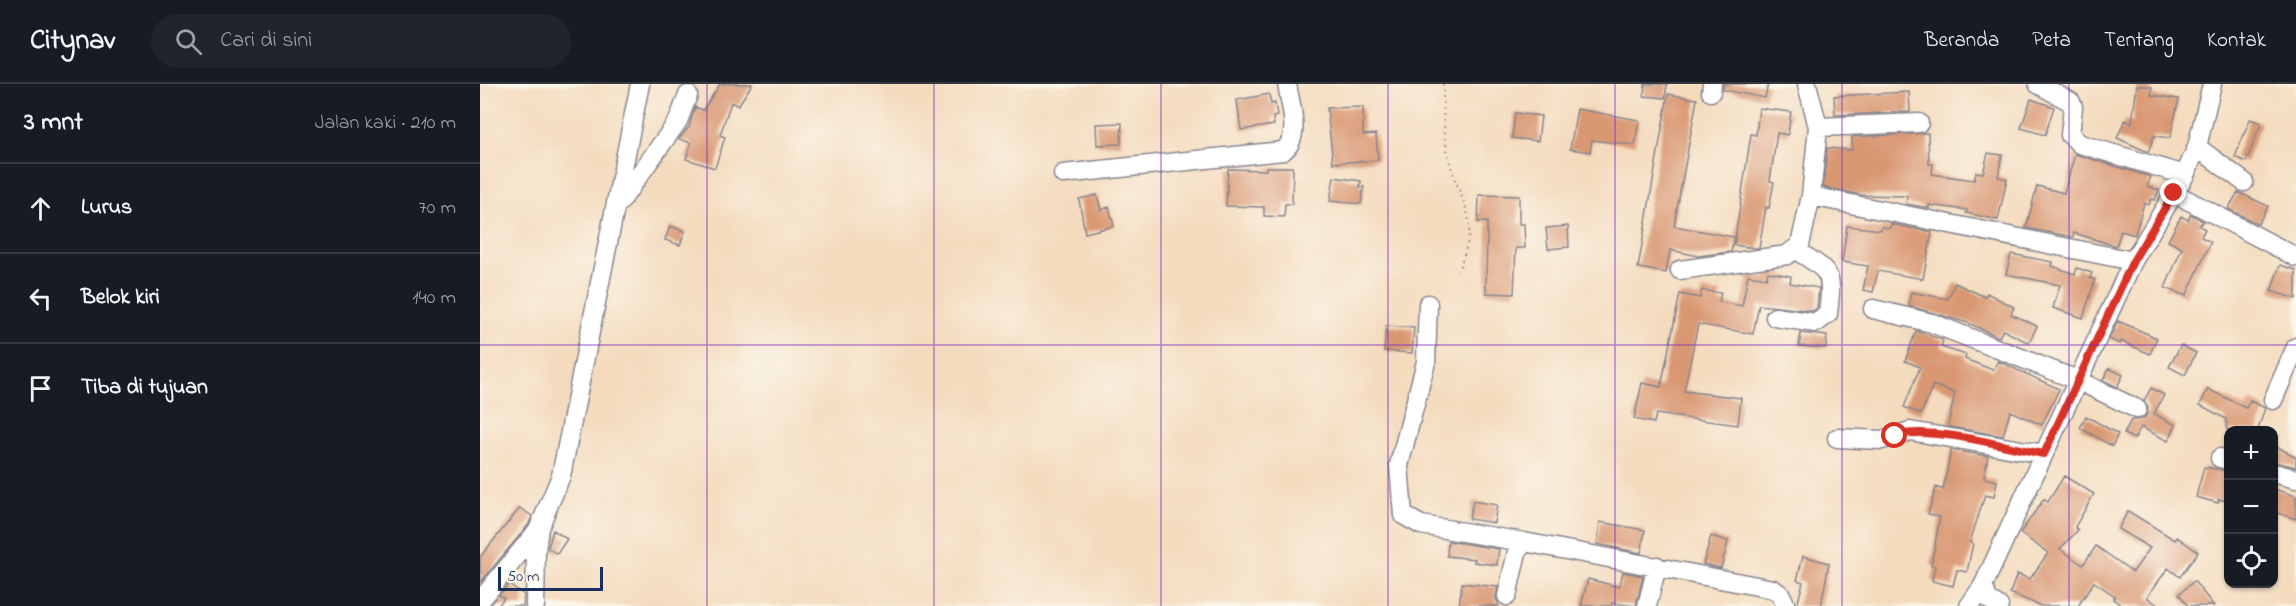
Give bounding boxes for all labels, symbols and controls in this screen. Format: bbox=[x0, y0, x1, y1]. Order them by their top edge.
search box bbox=[151, 14, 571, 68]
text: Citynav bbox=[30, 21, 115, 62]
icon: search bbox=[172, 25, 205, 58]
text: Cari di sini bbox=[220, 25, 312, 57]
text: Beranda bbox=[1924, 26, 1999, 56]
text: Peta bbox=[2032, 26, 2071, 56]
text: Tentang bbox=[2104, 26, 2174, 56]
text: Kontak bbox=[2207, 26, 2266, 56]
text: 3 mnt bbox=[24, 104, 83, 142]
text: Jalan kaki · 210 m bbox=[315, 109, 456, 138]
route end bbox=[2160, 179, 2186, 205]
icon: ahead bbox=[24, 192, 57, 225]
text: Lurus bbox=[81, 192, 132, 224]
text: 70 m bbox=[419, 194, 456, 223]
icon: left bbox=[24, 282, 57, 315]
text: Belok kiri bbox=[81, 282, 160, 314]
text: 140 m bbox=[412, 284, 456, 313]
icon: arrive bbox=[24, 372, 57, 405]
text: Tiba di tujuan bbox=[81, 372, 208, 404]
route start bbox=[1881, 422, 1907, 448]
map controls bbox=[2224, 426, 2278, 588]
button: + bbox=[2224, 426, 2278, 480]
button: − bbox=[2224, 480, 2278, 534]
button: locate bbox=[2224, 534, 2278, 588]
scale bar bbox=[498, 564, 603, 592]
text: 50 m bbox=[507, 565, 539, 589]

